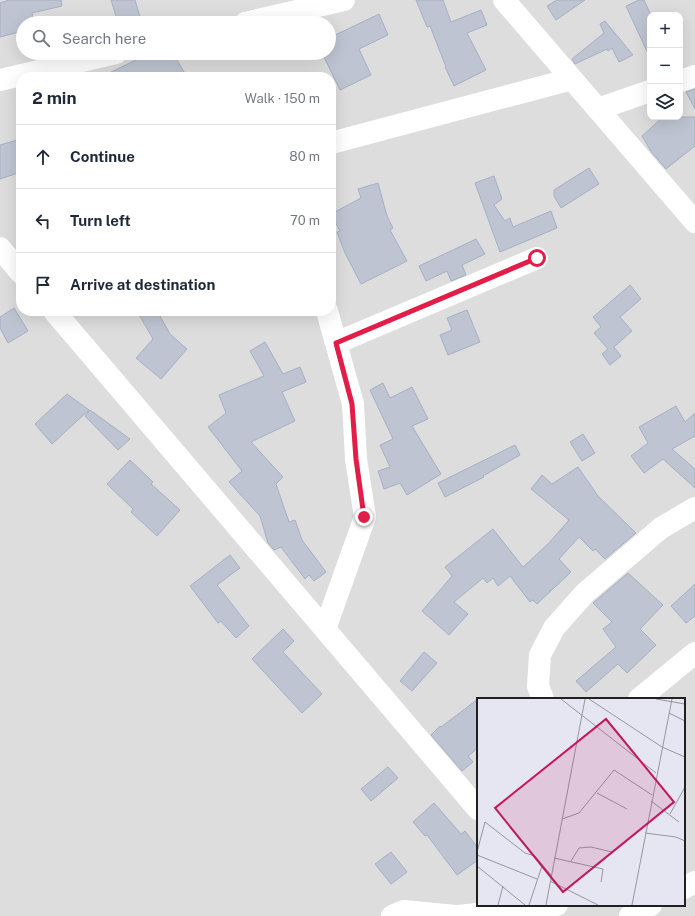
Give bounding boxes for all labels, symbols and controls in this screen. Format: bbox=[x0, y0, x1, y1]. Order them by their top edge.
map controls bbox=[647, 12, 683, 120]
button: + bbox=[647, 12, 683, 48]
search box bbox=[16, 16, 336, 60]
icon: search bbox=[30, 27, 52, 49]
text: Search here bbox=[62, 30, 146, 47]
button: − bbox=[647, 48, 683, 84]
button: layers bbox=[647, 84, 683, 120]
text: 2 min bbox=[32, 88, 77, 108]
text: Walk · 150 m bbox=[245, 91, 320, 106]
icon: ahead bbox=[32, 146, 54, 168]
text: Continue bbox=[70, 148, 135, 165]
text: 80 m bbox=[289, 149, 320, 164]
icon: left bbox=[32, 210, 54, 232]
text: Turn left bbox=[70, 212, 131, 229]
text: 70 m bbox=[290, 213, 320, 228]
route start bbox=[528, 249, 546, 267]
icon: arrive bbox=[32, 274, 54, 296]
text: Arrive at destination bbox=[70, 276, 215, 293]
route end bbox=[355, 508, 373, 526]
inset map bbox=[477, 698, 685, 906]

